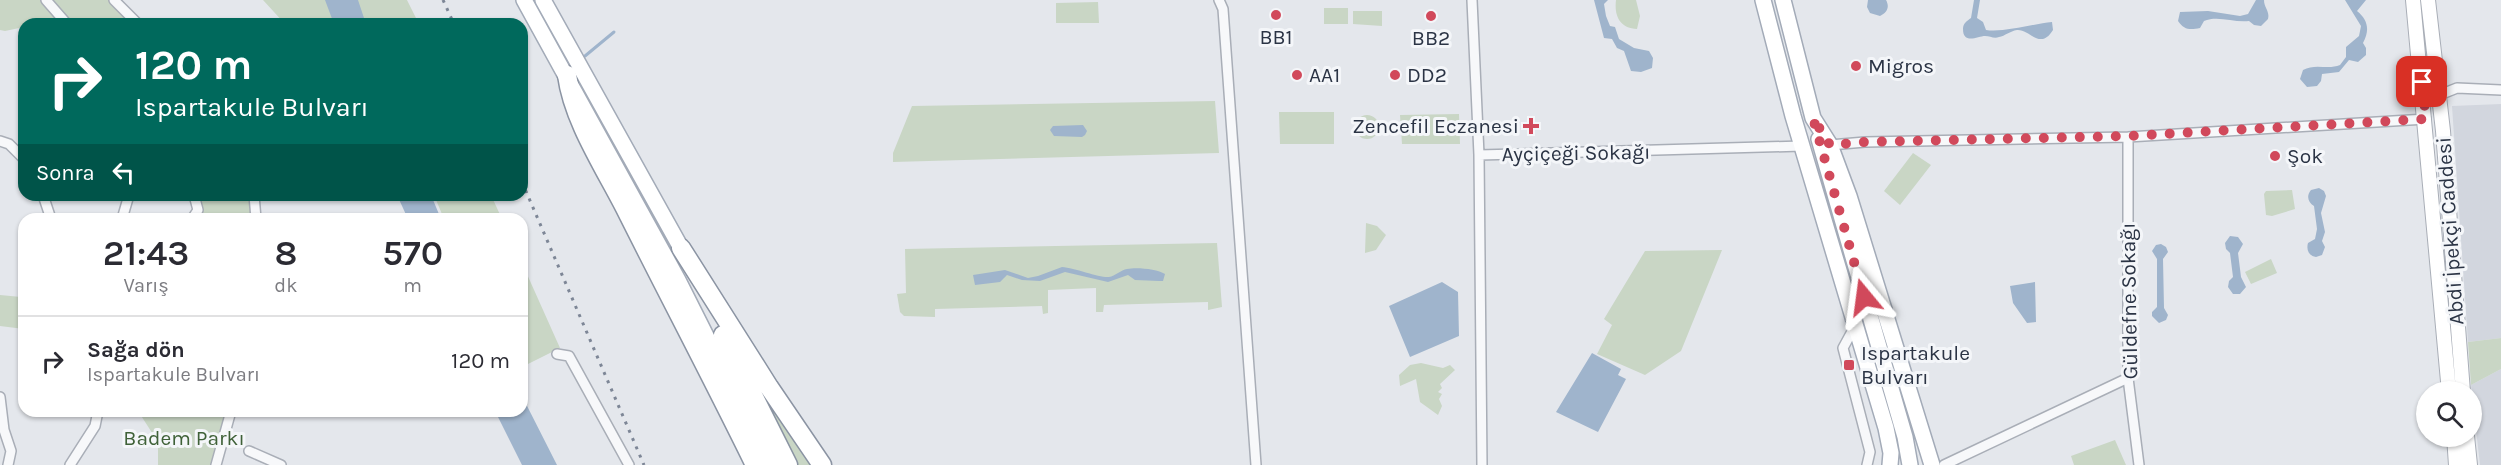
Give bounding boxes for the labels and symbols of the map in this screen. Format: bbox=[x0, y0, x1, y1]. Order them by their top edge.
marker: BB1 bbox=[1269, 8, 1283, 22]
marker: BB2 bbox=[1424, 9, 1438, 23]
place label: BB1 bbox=[1259, 25, 1293, 49]
place label: BB2 bbox=[1412, 26, 1450, 50]
place label: Migros bbox=[1868, 54, 1934, 78]
pin bbox=[2396, 56, 2447, 107]
marker: Migros bbox=[1849, 59, 1863, 73]
place label: AA1 bbox=[1309, 63, 1340, 87]
place label: DD2 bbox=[1407, 63, 1447, 87]
marker: AA1 bbox=[1290, 68, 1304, 82]
marker: DD2 bbox=[1388, 68, 1402, 82]
place label: Zencefil Eczanesi bbox=[1352, 114, 1519, 138]
marker: Zencefil Eczanesi bbox=[1524, 119, 1538, 133]
street label: Abdi İpekçi Caddesi bbox=[2431, 136, 2469, 326]
street label: Ayçiçeği Sokağı bbox=[1501, 140, 1651, 166]
place label: Şok bbox=[2287, 144, 2323, 168]
marker: Şok bbox=[2268, 149, 2282, 163]
street label: Güldefne Sokağı bbox=[2116, 222, 2142, 380]
position arrow bbox=[1832, 265, 1896, 329]
place label: Ispartakule Bulvarı bbox=[1861, 341, 1970, 389]
marker: Ispartakule Bulvarı bbox=[1842, 358, 1856, 372]
park label: Badem Parkı bbox=[123, 426, 245, 450]

